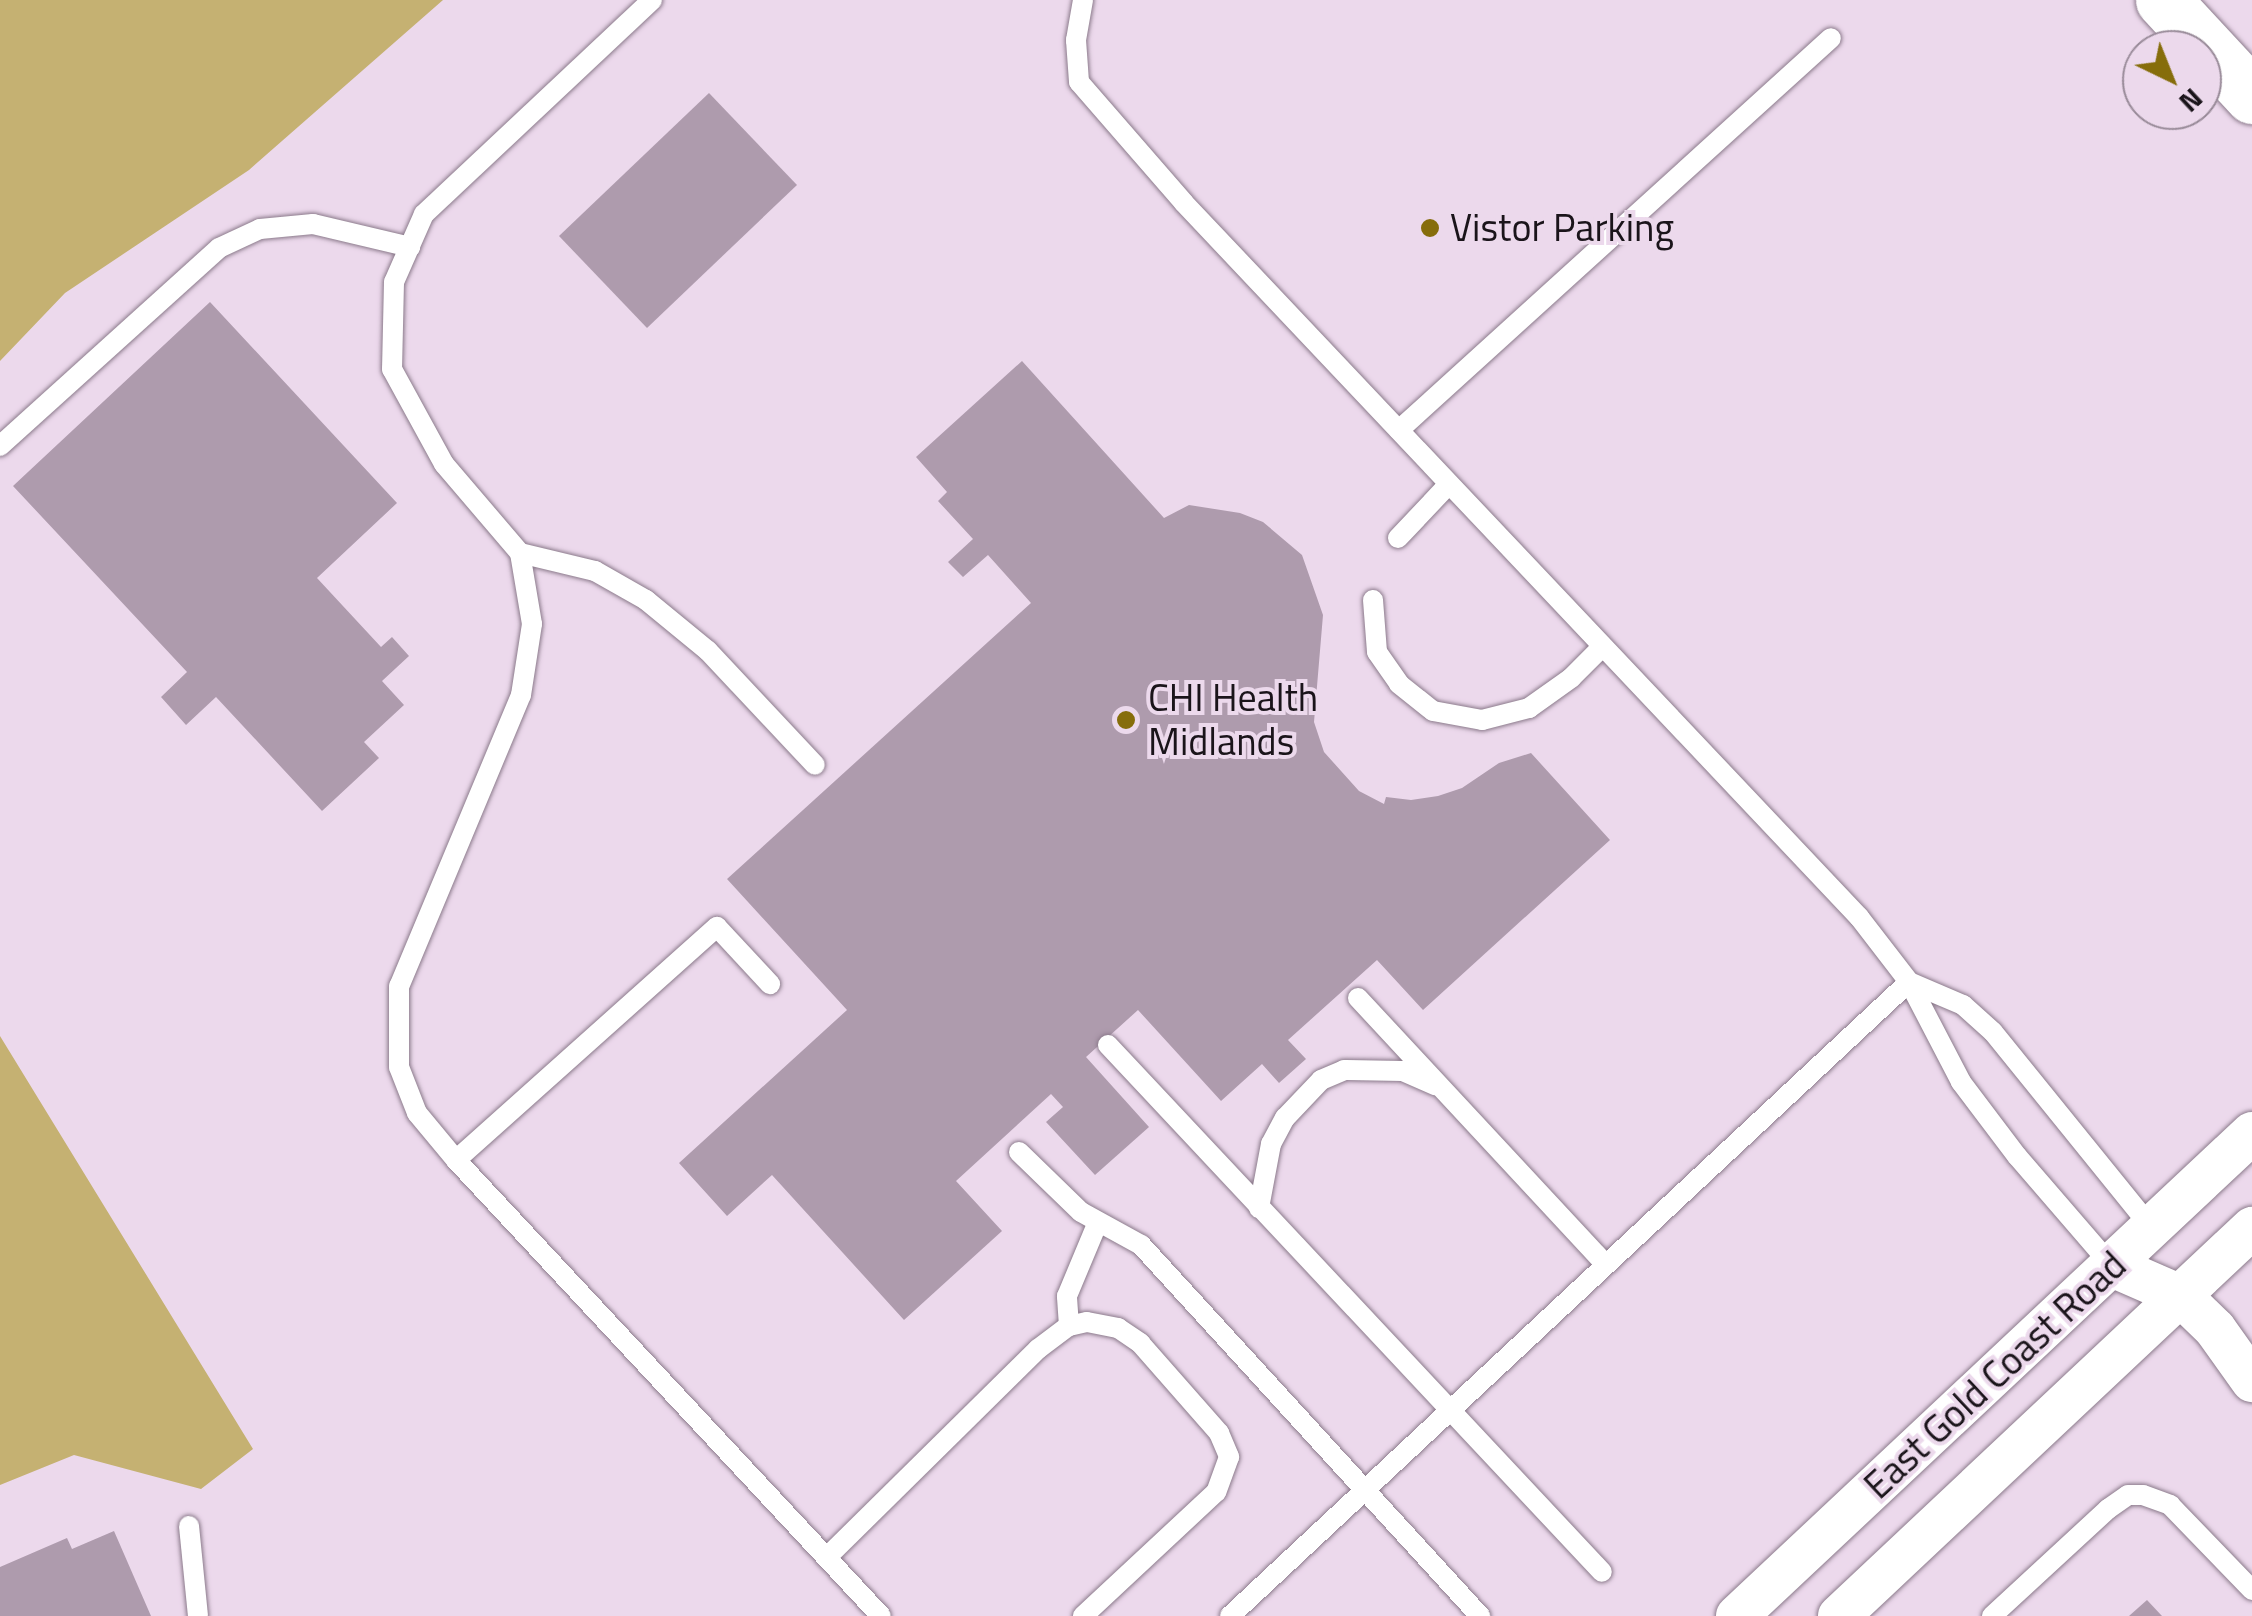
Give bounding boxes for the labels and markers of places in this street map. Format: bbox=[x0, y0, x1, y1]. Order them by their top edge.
place label: Vistor Parking bbox=[1450, 205, 1674, 251]
marker: Vistor Parking bbox=[1419, 217, 1441, 239]
place label: CHI Health Midlands bbox=[1148, 675, 1318, 764]
marker: CHI Health Midlands bbox=[1113, 707, 1139, 733]

